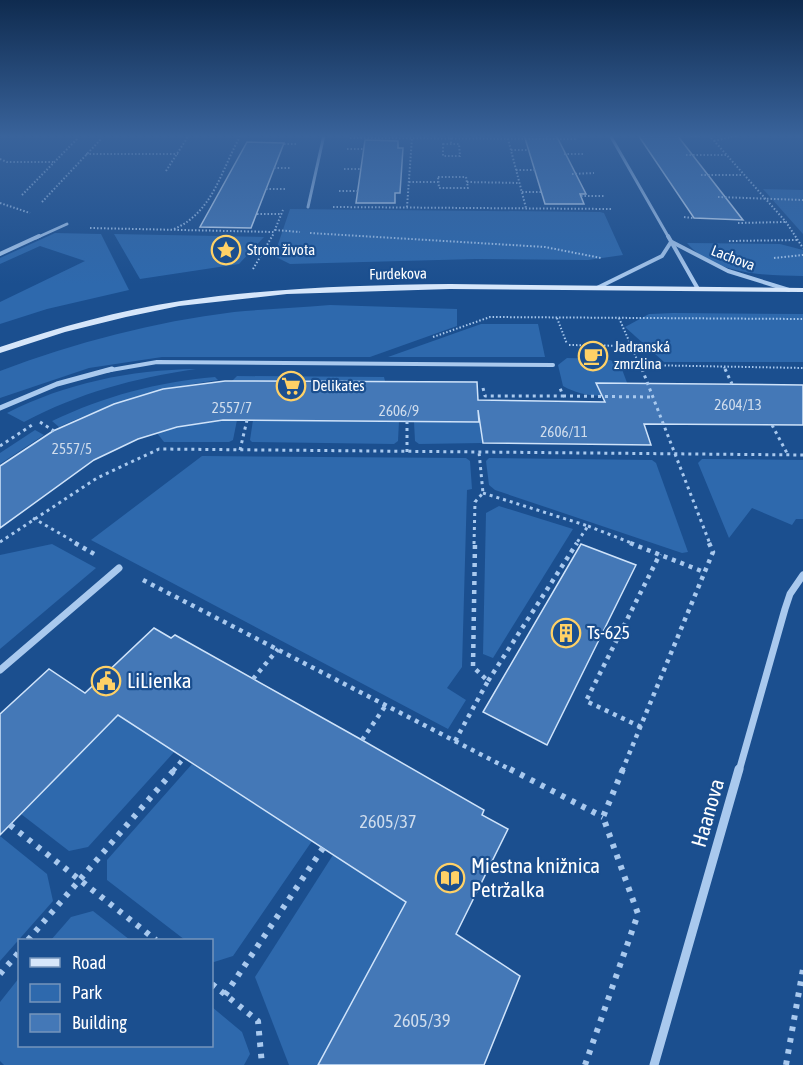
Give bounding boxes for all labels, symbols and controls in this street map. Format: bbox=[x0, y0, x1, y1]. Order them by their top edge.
place icon: Strom života bbox=[210, 234, 242, 266]
place label: Strom života bbox=[247, 241, 315, 258]
street label: Lachova bbox=[709, 241, 757, 274]
street label: Furdekova bbox=[369, 264, 427, 283]
place label: Jadranská zmrzlina bbox=[614, 338, 670, 372]
cafe icon: Jadranská zmrzlina bbox=[577, 340, 609, 372]
supermarket icon: Delikates bbox=[275, 370, 307, 402]
place label: Delikates bbox=[312, 377, 365, 394]
house number: 2604/13 bbox=[714, 396, 762, 413]
house number: 2557/7 bbox=[212, 399, 252, 416]
house number: 2606/9 bbox=[379, 402, 419, 419]
house number: 2606/11 bbox=[540, 423, 588, 440]
house number: 2557/5 bbox=[52, 440, 92, 457]
building icon: Ts-625 bbox=[550, 617, 582, 649]
place label: Ts-625 bbox=[587, 622, 630, 643]
public building icon: LiLienka bbox=[90, 665, 122, 697]
place label: LiLienka bbox=[127, 668, 192, 692]
street label: Haanova bbox=[686, 776, 728, 850]
house number: 2605/37 bbox=[360, 811, 416, 832]
place label: Miestna knižnica Petržalka bbox=[471, 853, 600, 901]
library icon: Miestna knižnica Petržalka bbox=[434, 862, 466, 894]
legend bbox=[18, 939, 213, 1047]
text: Road bbox=[72, 952, 106, 973]
text: Park bbox=[72, 982, 102, 1003]
house number: 2605/39 bbox=[394, 1010, 450, 1031]
text: Building bbox=[72, 1012, 127, 1033]

